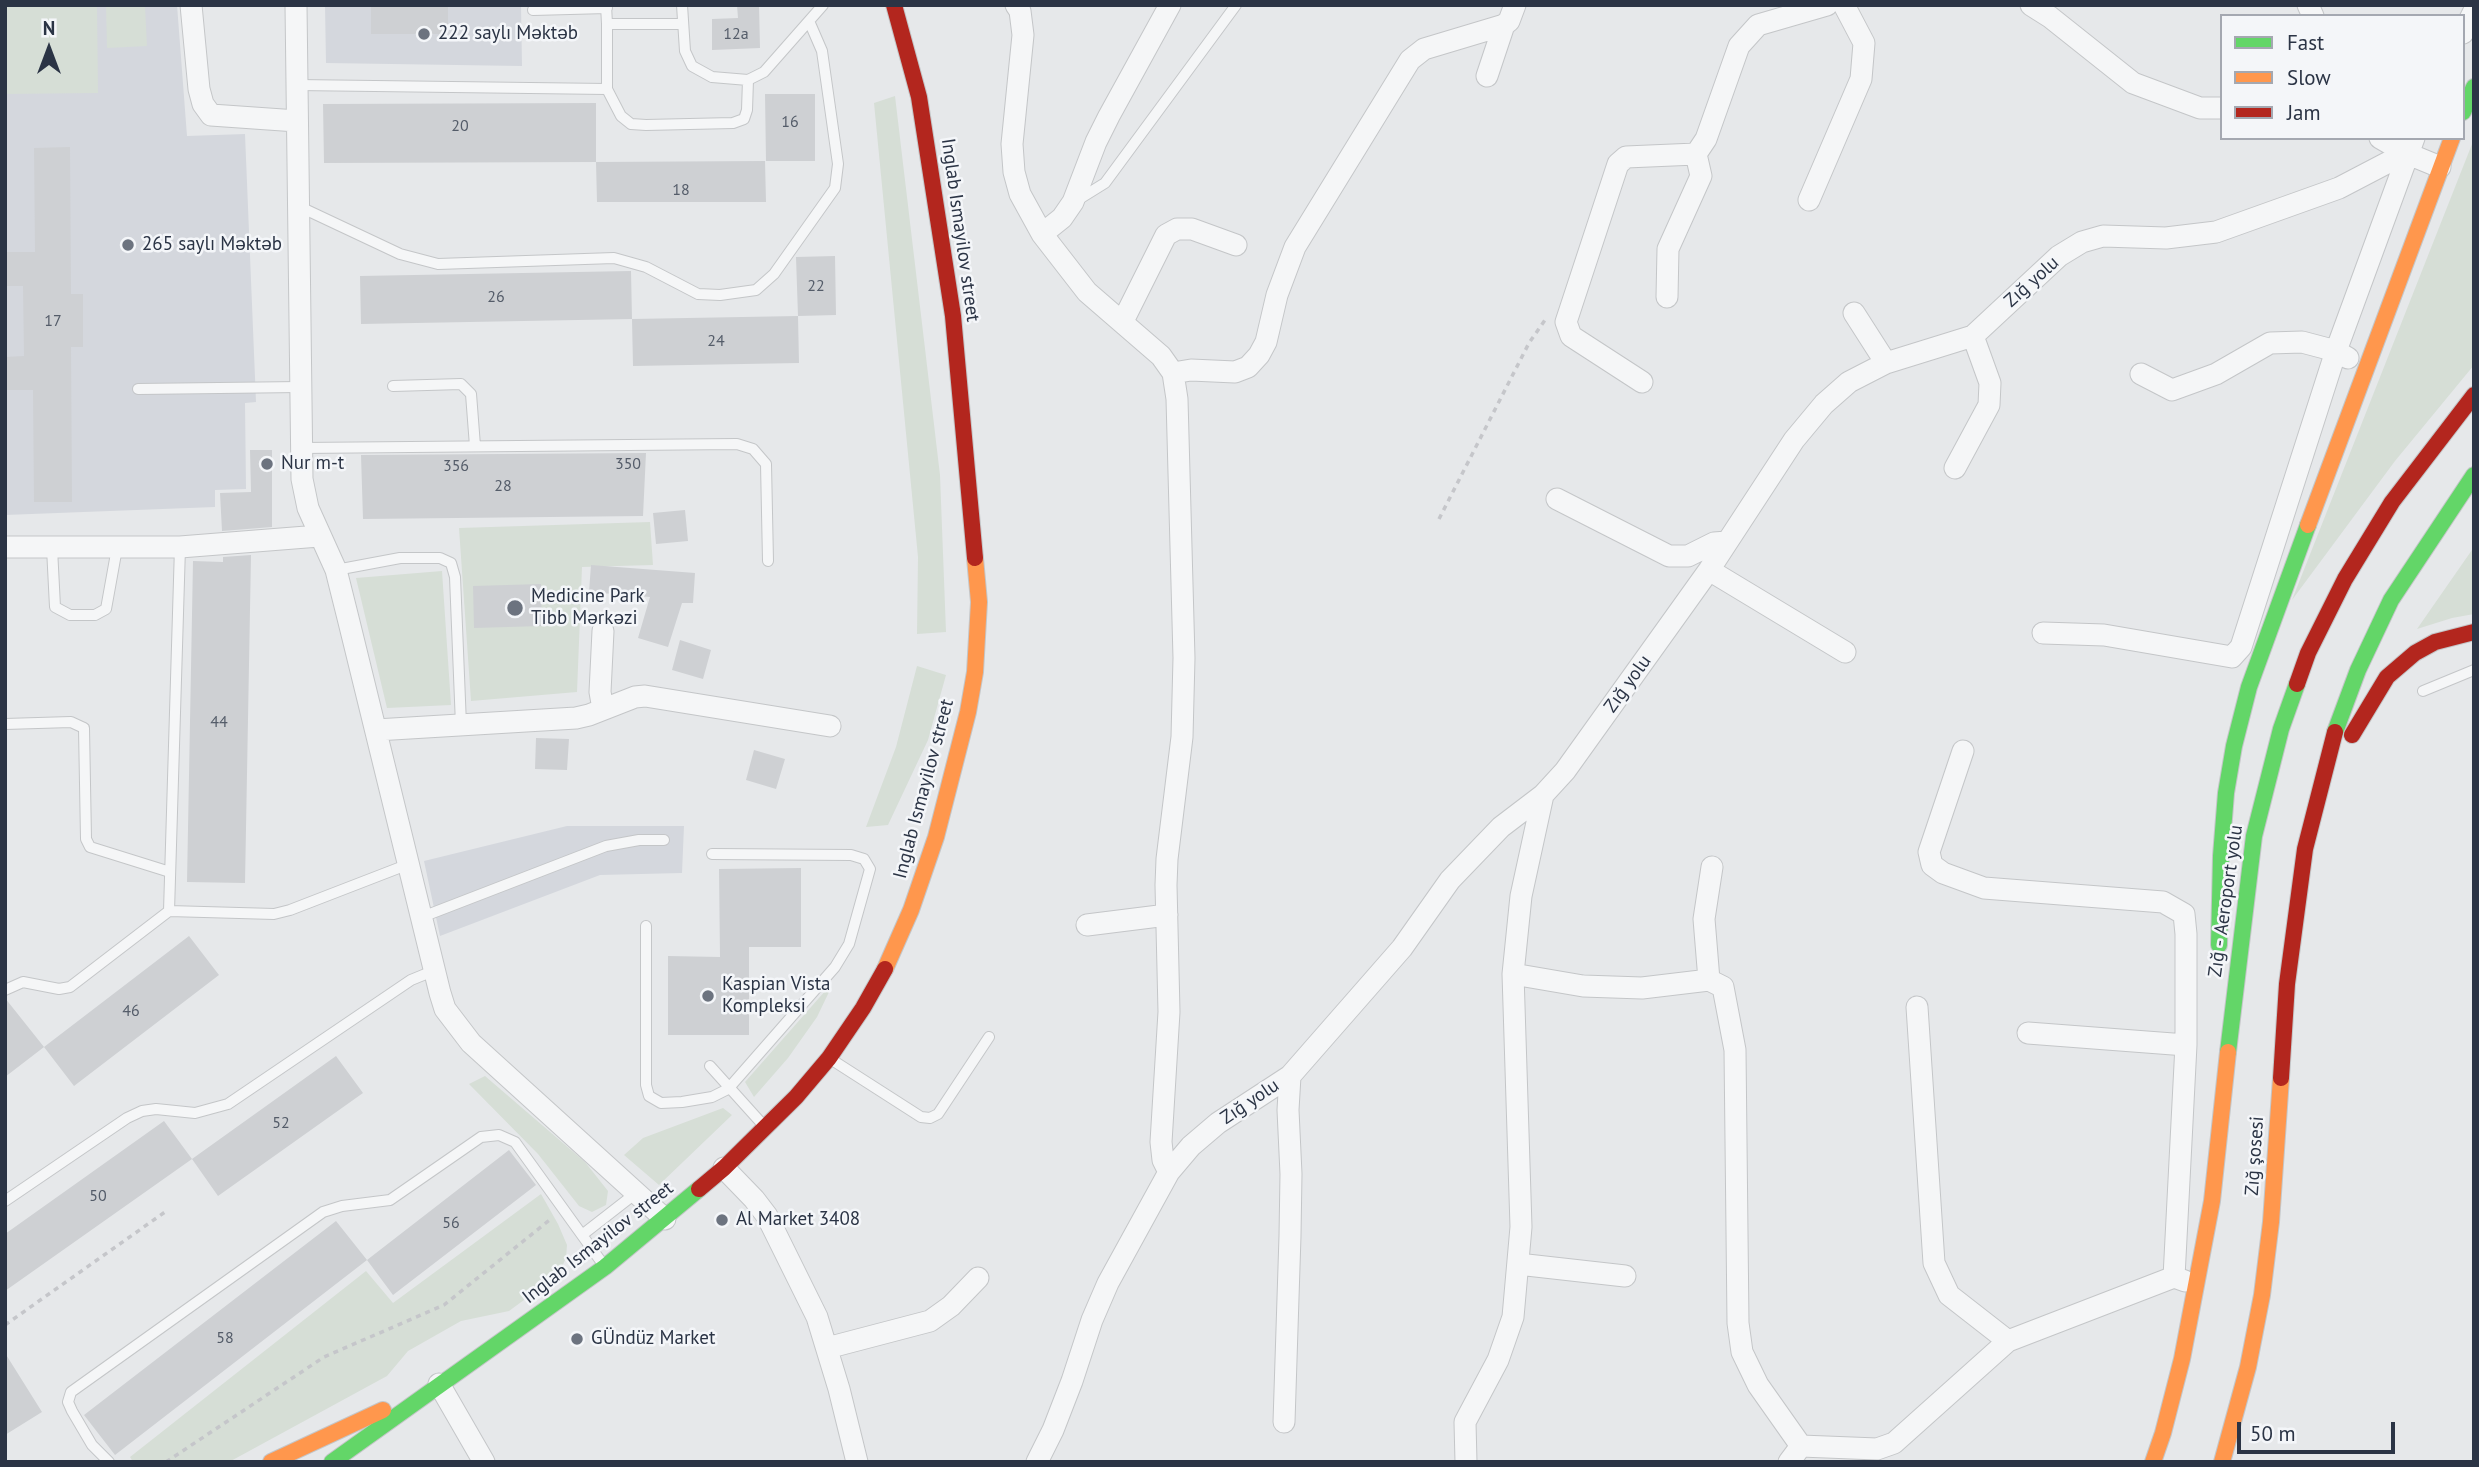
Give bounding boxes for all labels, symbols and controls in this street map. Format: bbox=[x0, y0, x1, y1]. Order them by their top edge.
north arrow bbox=[14, 14, 84, 84]
legend bbox=[2220, 14, 2465, 140]
text: N bbox=[43, 16, 55, 40]
place label: 222 saylı Məktəb bbox=[438, 23, 578, 45]
house number: 12a bbox=[723, 24, 749, 44]
marker: 222 saylı Məktəb bbox=[416, 26, 432, 42]
text: Fast bbox=[2287, 29, 2324, 56]
text: Slow bbox=[2287, 64, 2331, 91]
text: Jam bbox=[2287, 99, 2321, 126]
house number: 16 bbox=[781, 112, 799, 132]
house number: 20 bbox=[451, 116, 469, 136]
street label: Inglab Ismayilov street bbox=[936, 137, 984, 323]
house number: 18 bbox=[672, 180, 690, 200]
place label: 265 saylı Məktəb bbox=[142, 234, 282, 256]
marker: 265 saylı Məktəb bbox=[120, 237, 136, 253]
street label: Zığ yolu bbox=[2000, 252, 2064, 312]
house number: 22 bbox=[807, 276, 825, 296]
house number: 26 bbox=[487, 287, 505, 307]
house number: 17 bbox=[44, 311, 62, 331]
house number: 24 bbox=[707, 331, 725, 351]
place label: Nur m-t bbox=[281, 453, 344, 475]
house number: 350 bbox=[615, 454, 641, 474]
marker: Nur m-t bbox=[259, 456, 275, 472]
house number: 356 bbox=[443, 456, 469, 476]
house number: 28 bbox=[494, 476, 512, 496]
place label: Medicine Park Tibb Mərkəzi bbox=[531, 586, 645, 630]
marker: Medicine Park Tibb Mərkəzi bbox=[505, 598, 525, 618]
street label: Zığ yolu bbox=[1600, 651, 1656, 717]
street label: Inglab Ismayilov street bbox=[889, 697, 959, 881]
house number: 44 bbox=[210, 712, 228, 732]
street label: Zığ - Aeroport yolu bbox=[2204, 823, 2248, 979]
place label: Kaspian Vista Kompleksi bbox=[722, 974, 830, 1018]
marker: Kaspian Vista Kompleksi bbox=[700, 988, 716, 1004]
house number: 46 bbox=[122, 1001, 140, 1021]
street label: Zığ yolu bbox=[1217, 1074, 1283, 1130]
house number: 52 bbox=[272, 1113, 290, 1133]
street label: Zığ şosesi bbox=[2241, 1115, 2269, 1197]
street label: Inglab Ismayilov street bbox=[518, 1177, 678, 1309]
house number: 50 bbox=[89, 1186, 107, 1206]
place label: Al Market 3408 bbox=[736, 1209, 860, 1231]
marker: Al Market 3408 bbox=[714, 1212, 730, 1228]
house number: 56 bbox=[442, 1213, 460, 1233]
house number: 58 bbox=[216, 1328, 234, 1348]
place label: GÜndüz Market bbox=[591, 1328, 715, 1350]
marker: GÜndüz Market bbox=[569, 1331, 585, 1347]
scale bar bbox=[2241, 1408, 2398, 1452]
text: 50 m bbox=[2250, 1420, 2296, 1447]

